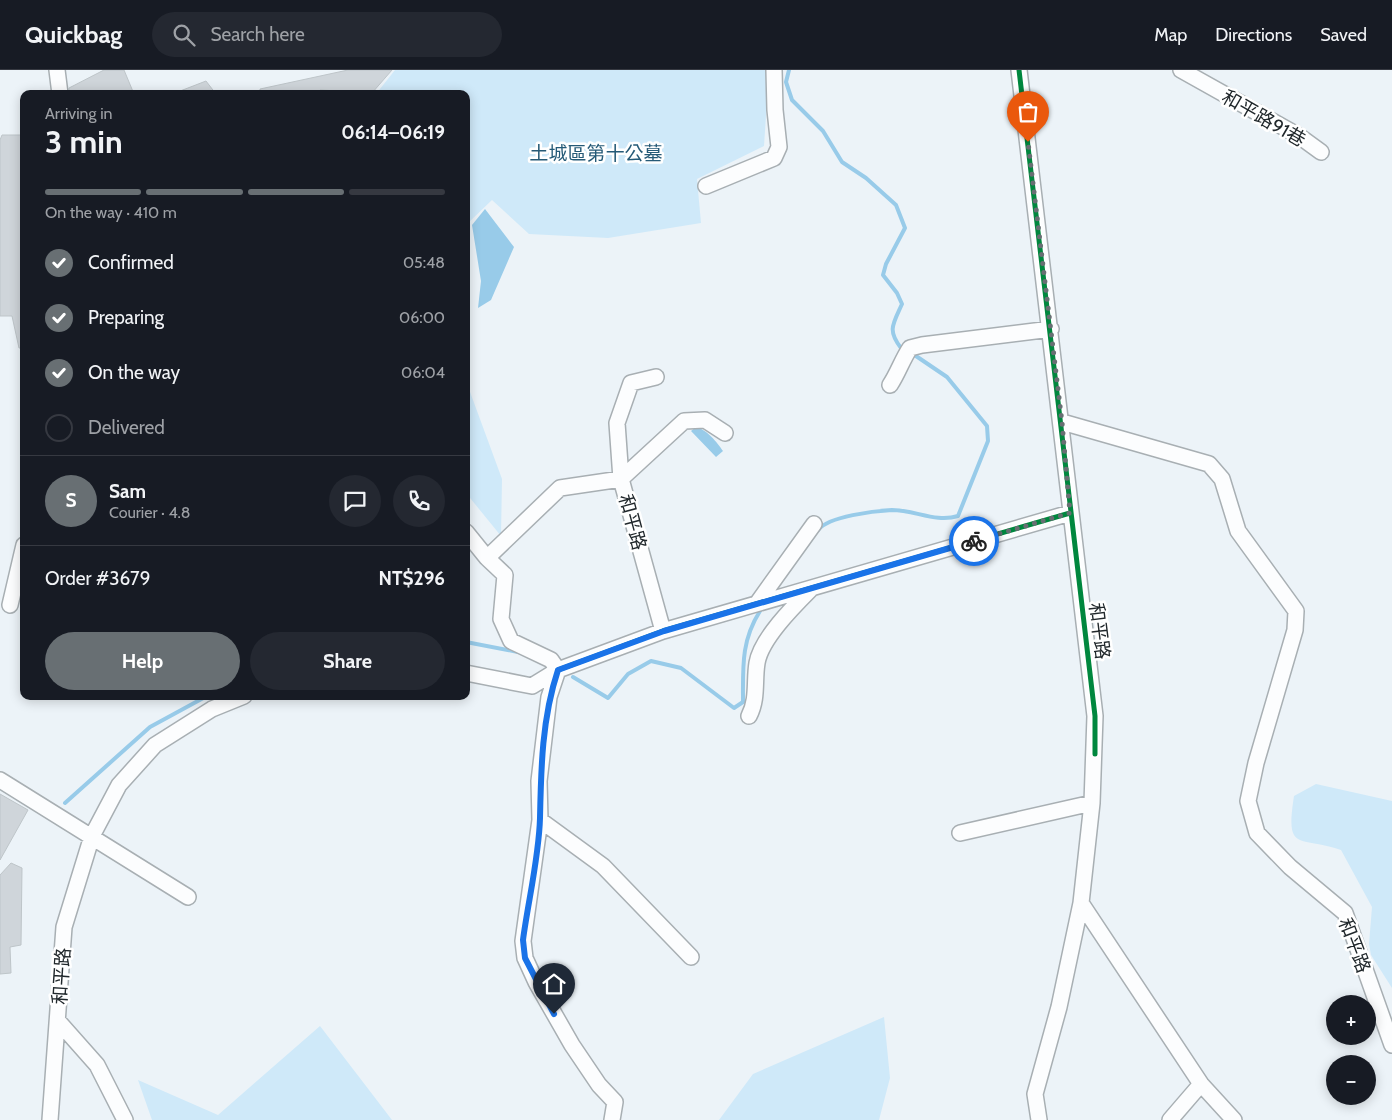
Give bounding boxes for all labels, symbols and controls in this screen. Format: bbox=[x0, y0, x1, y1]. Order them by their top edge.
search box bbox=[152, 12, 502, 57]
text: Quickbag bbox=[25, 20, 122, 49]
icon: search bbox=[170, 21, 198, 49]
text: Search here bbox=[210, 23, 305, 46]
text: Map bbox=[1154, 24, 1187, 46]
text: Directions bbox=[1215, 24, 1292, 46]
text: Saved bbox=[1320, 24, 1367, 46]
street label: 和平路91巷 bbox=[1218, 85, 1310, 152]
pin bbox=[1007, 91, 1049, 142]
icon: bag bbox=[1014, 98, 1042, 126]
text: Arriving in bbox=[45, 104, 112, 123]
text: 06:14–06:19 bbox=[341, 121, 445, 144]
text: 3 min bbox=[45, 122, 123, 161]
park label: 土城區第十公墓 bbox=[529, 142, 663, 165]
text: On the way · 410 m bbox=[45, 203, 177, 222]
icon: check bbox=[45, 249, 73, 277]
text: Confirmed bbox=[88, 251, 174, 274]
text: 05:48 bbox=[403, 253, 445, 272]
icon: check bbox=[45, 304, 73, 332]
text: Preparing bbox=[88, 306, 164, 329]
text: 06:00 bbox=[399, 308, 445, 327]
icon: check bbox=[45, 359, 73, 387]
text: On the way bbox=[88, 361, 180, 384]
text: 06:04 bbox=[401, 363, 445, 382]
text: Delivered bbox=[88, 416, 165, 439]
button: chat bbox=[329, 475, 381, 527]
button: phone bbox=[393, 475, 445, 527]
text: Sam bbox=[109, 480, 146, 503]
text: S bbox=[65, 489, 77, 512]
street label: 和平路 bbox=[614, 492, 651, 553]
text: Courier · 4.8 bbox=[109, 503, 191, 522]
courier bbox=[949, 516, 999, 566]
icon: bike bbox=[960, 527, 988, 555]
text: Order #3679 bbox=[45, 567, 150, 590]
text: NT$296 bbox=[379, 567, 445, 590]
street label: 和平路 bbox=[1085, 601, 1114, 661]
button: Help bbox=[45, 632, 240, 690]
button: Share bbox=[250, 632, 445, 690]
street label: 和平路 bbox=[1334, 914, 1375, 976]
street label: 和平路 bbox=[48, 947, 75, 1005]
pin bbox=[533, 963, 575, 1014]
icon: home bbox=[540, 970, 568, 998]
map controls bbox=[1326, 995, 1376, 1105]
button: + bbox=[1326, 995, 1376, 1045]
button: − bbox=[1326, 1055, 1376, 1105]

